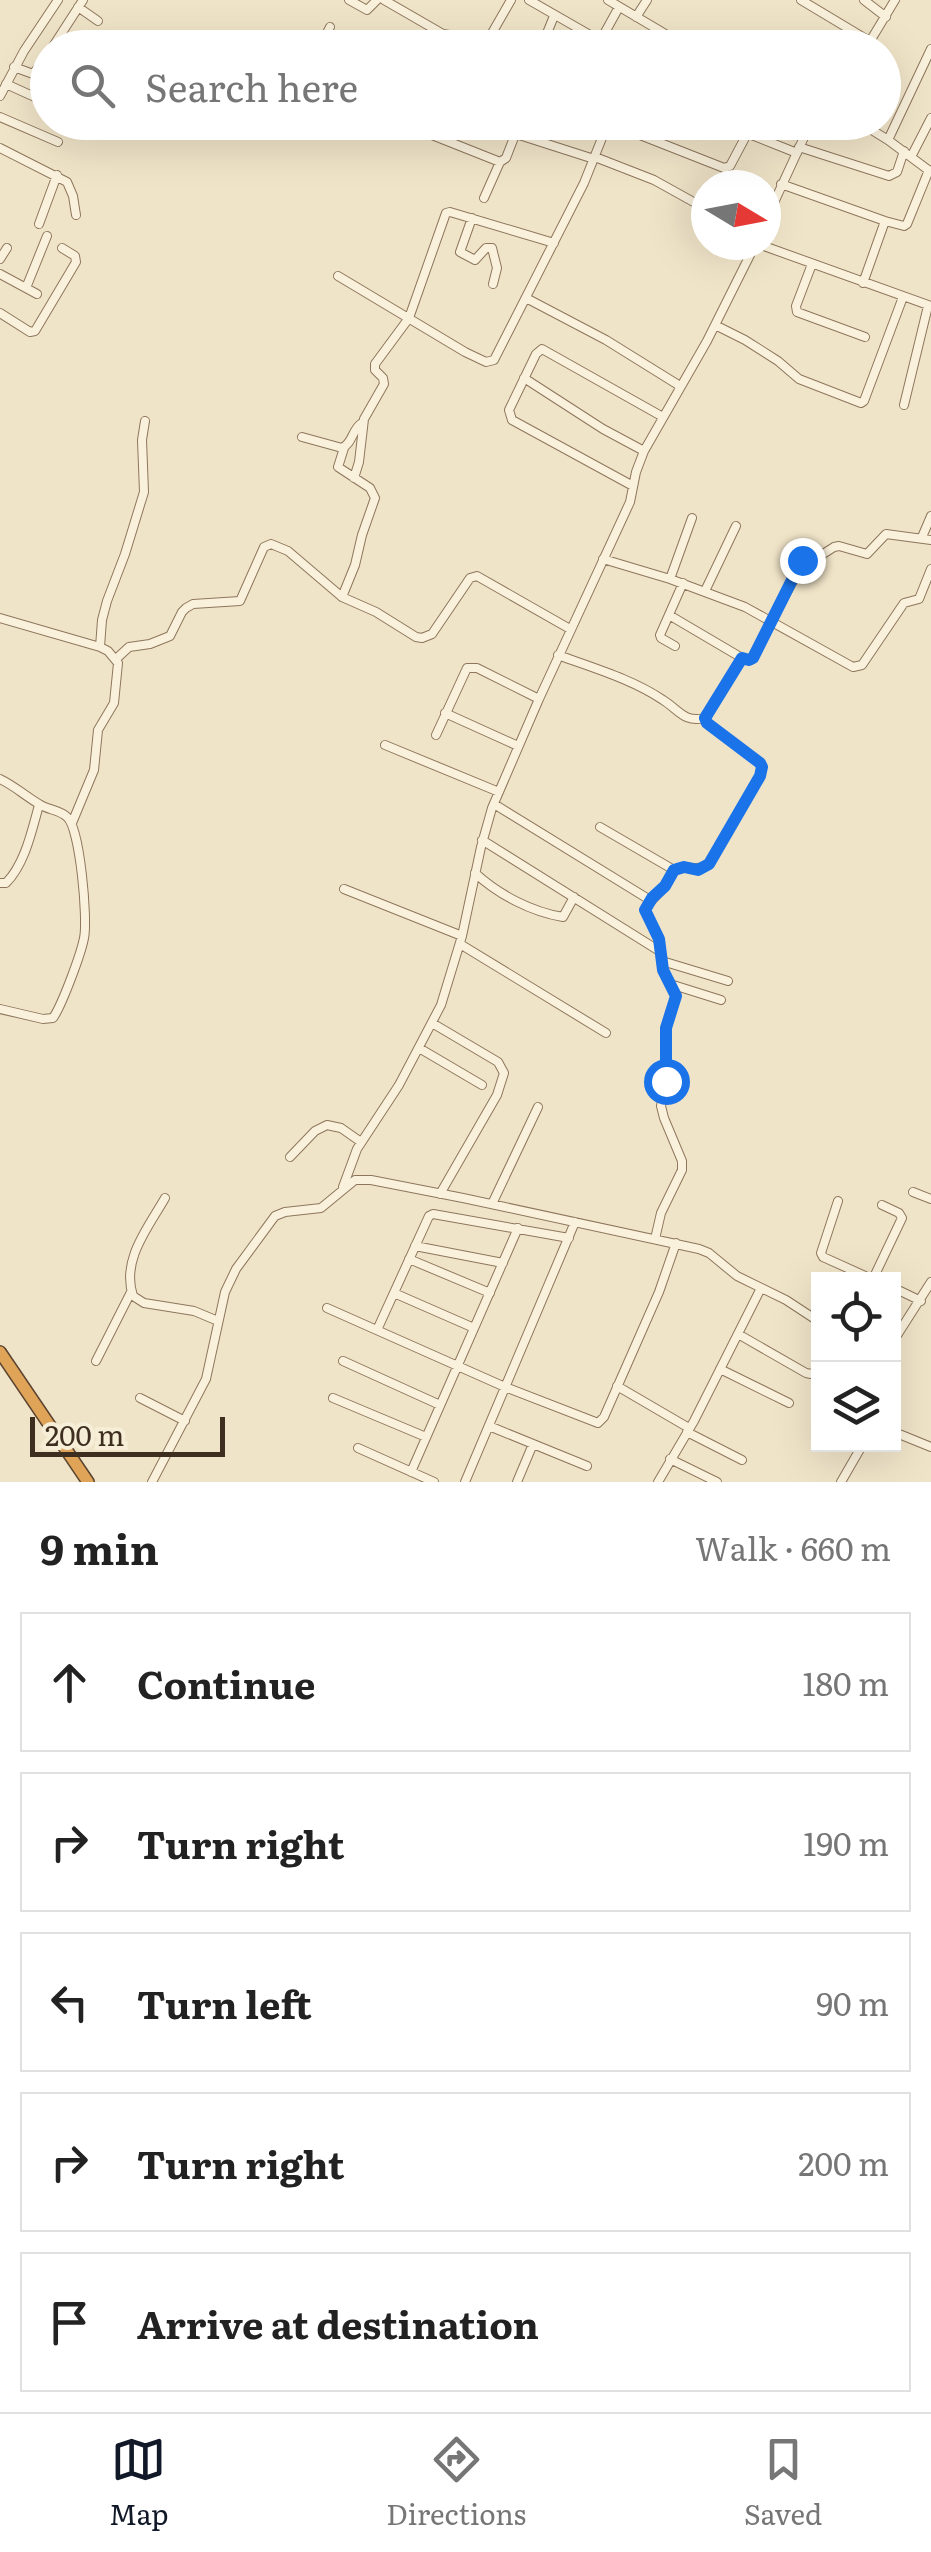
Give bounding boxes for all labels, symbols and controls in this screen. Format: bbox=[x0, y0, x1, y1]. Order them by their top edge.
search box bbox=[30, 30, 901, 140]
text: Search here bbox=[145, 57, 358, 114]
icon: search bbox=[65, 58, 120, 113]
north arrow bbox=[691, 170, 781, 260]
route end bbox=[780, 538, 826, 584]
route start bbox=[644, 1059, 690, 1105]
map controls bbox=[811, 1272, 901, 1452]
button: locate bbox=[811, 1272, 901, 1362]
button: layers bbox=[811, 1362, 901, 1452]
scale bar bbox=[30, 1412, 225, 1456]
text: 200 m bbox=[45, 1413, 124, 1455]
text: 9 min bbox=[40, 1516, 159, 1578]
text: Walk · 660 m bbox=[695, 1523, 891, 1571]
text: Continue bbox=[137, 1654, 315, 1711]
icon: ahead bbox=[42, 1655, 97, 1710]
text: 180 m bbox=[802, 1658, 889, 1706]
text: Turn right bbox=[137, 1814, 344, 1871]
icon: right bbox=[42, 1815, 97, 1870]
text: 190 m bbox=[803, 1818, 889, 1866]
text: Turn left bbox=[137, 1974, 312, 2031]
icon: left bbox=[42, 1975, 97, 2030]
text: 90 m bbox=[816, 1978, 889, 2026]
text: Turn right bbox=[137, 2134, 344, 2191]
icon: right bbox=[42, 2135, 97, 2190]
text: 200 m bbox=[798, 2138, 889, 2186]
text: Arrive at destination bbox=[137, 2294, 539, 2351]
icon: arrive bbox=[42, 2295, 97, 2350]
tab: Map bbox=[109, 2432, 169, 2534]
tab: Directions bbox=[386, 2432, 526, 2534]
tab: Saved bbox=[744, 2432, 822, 2534]

